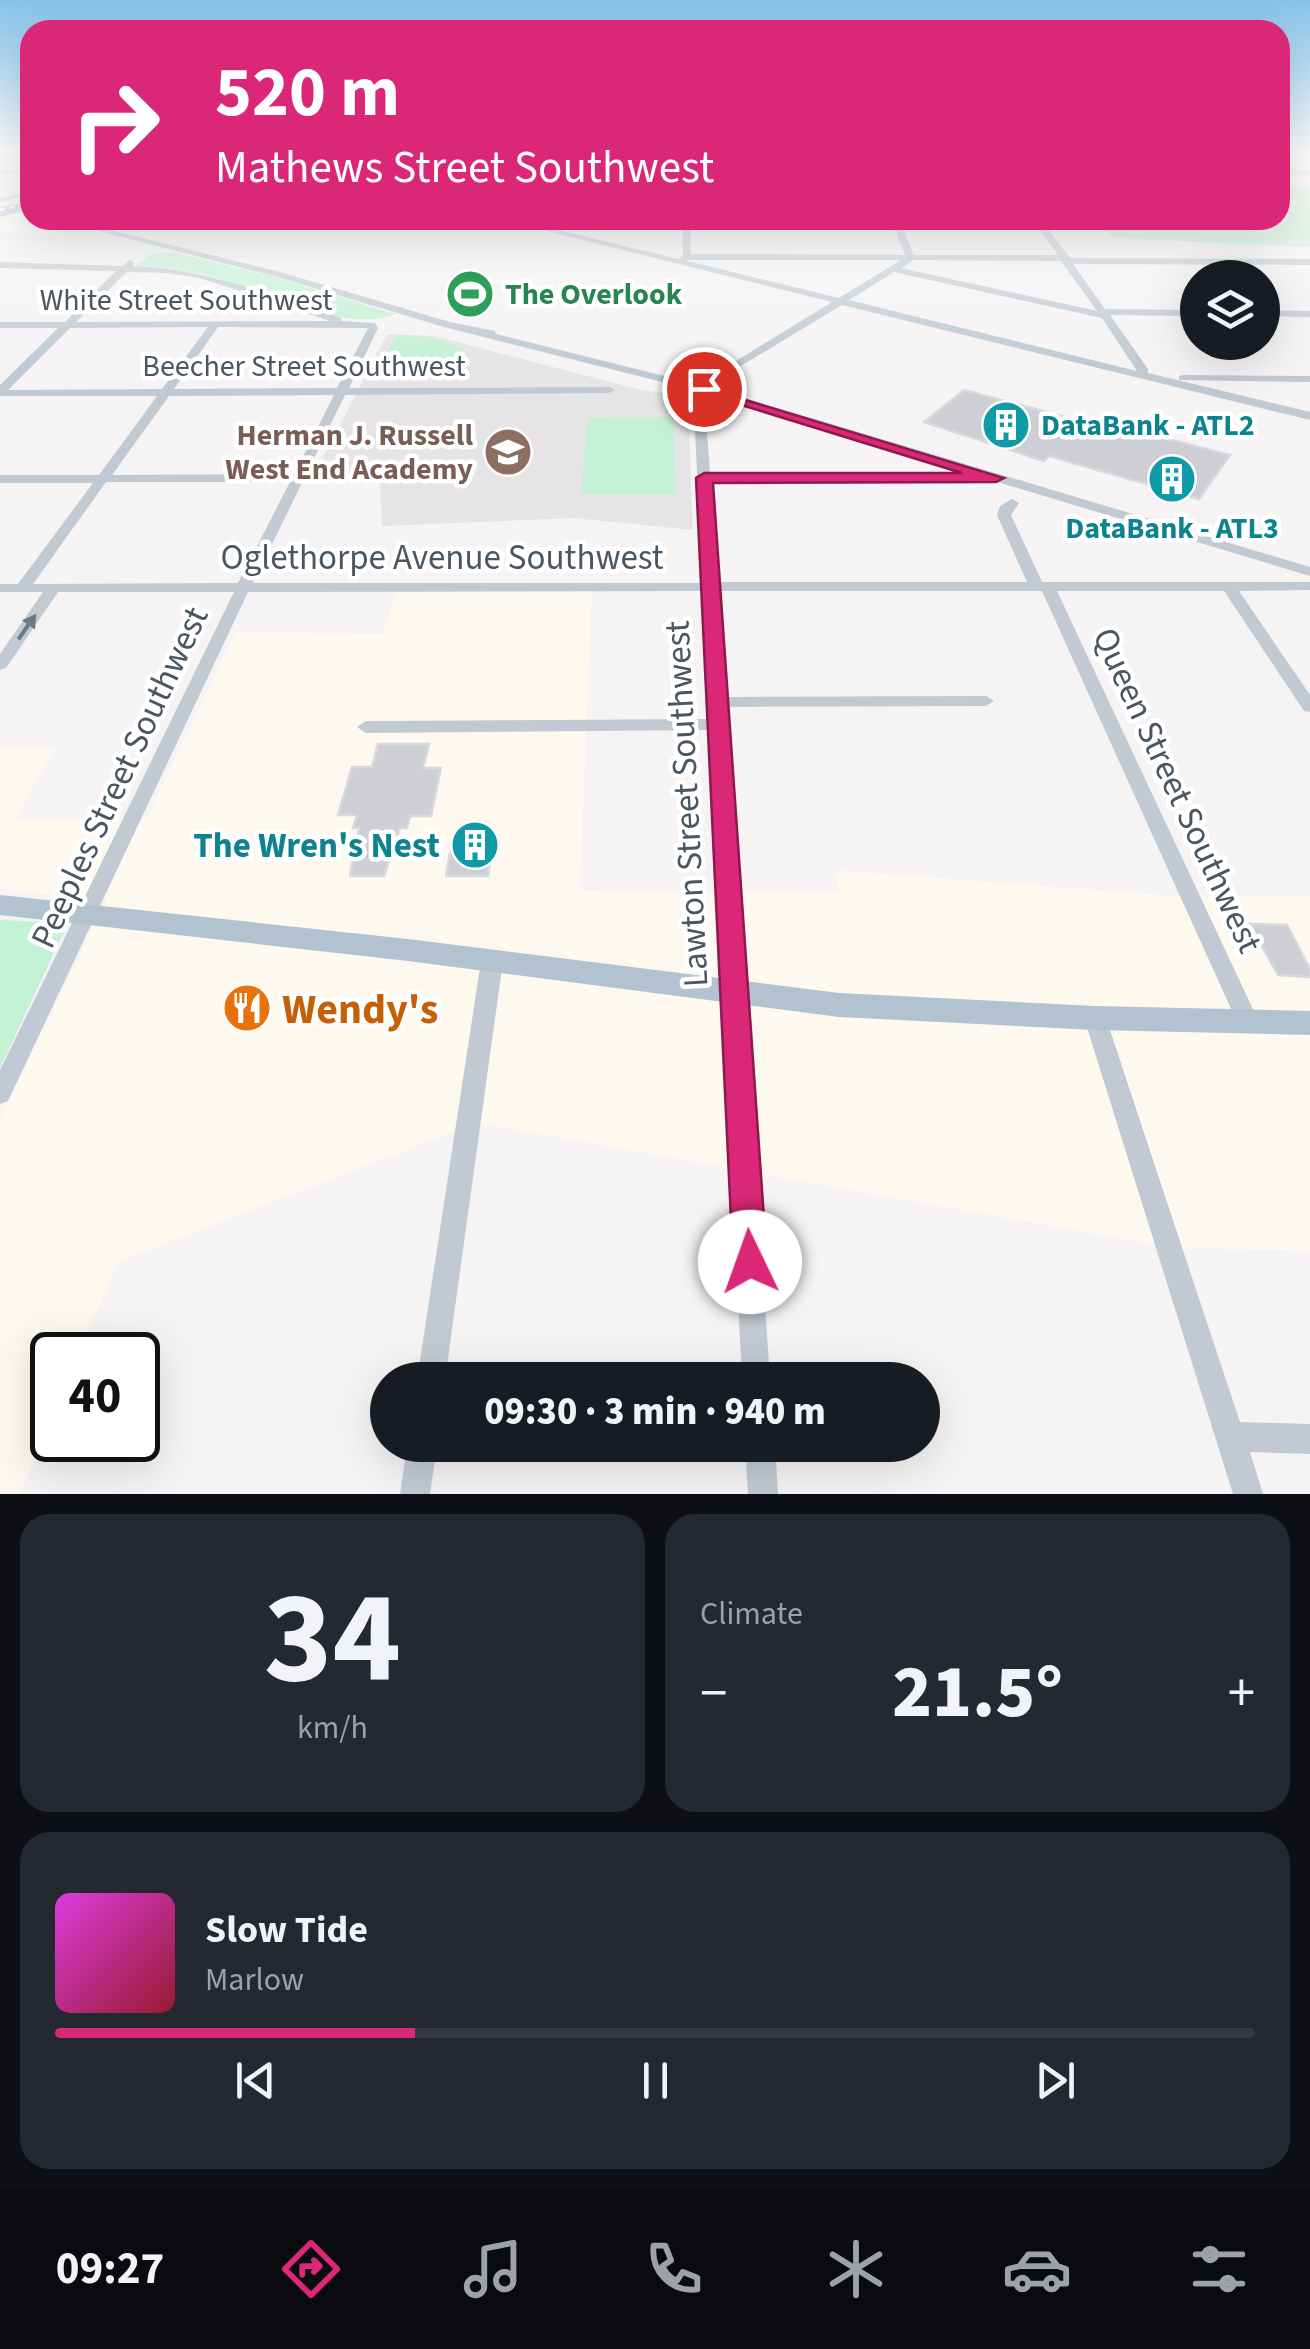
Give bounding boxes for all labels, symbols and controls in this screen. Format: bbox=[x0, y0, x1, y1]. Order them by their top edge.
text: 520 m bbox=[215, 43, 400, 143]
icon: right bbox=[50, 60, 180, 190]
text: Mathews Street Southwest bbox=[215, 136, 714, 200]
map controls bbox=[1180, 260, 1280, 360]
button: layers bbox=[1180, 260, 1280, 360]
sports icon: The Overlook bbox=[444, 268, 496, 320]
place label: The Overlook bbox=[505, 273, 683, 316]
street label: White Street Southwest bbox=[40, 279, 332, 322]
street label: Beecher Street Southwest bbox=[142, 345, 466, 388]
pin bbox=[662, 347, 747, 432]
icon: arrive bbox=[677, 362, 732, 417]
building icon: DataBank - ATL2 bbox=[980, 399, 1032, 451]
place label: DataBank - ATL2 bbox=[1041, 404, 1255, 447]
place label: Herman J. Russell West End Academy bbox=[225, 414, 473, 491]
school or university icon: Herman J. Russell West End Academy bbox=[482, 426, 534, 478]
building icon: DataBank - ATL3 bbox=[1146, 453, 1198, 505]
place label: DataBank - ATL3 bbox=[1065, 507, 1279, 550]
street label: Oglethorpe Avenue Southwest bbox=[220, 533, 664, 583]
street label: Peeples Street Southwest bbox=[19, 598, 221, 956]
one-way arrow bbox=[17, 613, 36, 640]
street label: Lawton Street Southwest bbox=[652, 619, 722, 988]
street label: Queen Street Southwest bbox=[1080, 620, 1275, 961]
building icon: The Wren's Nest bbox=[449, 819, 501, 871]
place label: The Wren's Nest bbox=[193, 821, 440, 871]
place label: Wendy's bbox=[282, 980, 438, 1040]
restaurant icon: Wendy's bbox=[221, 982, 273, 1034]
position arrow bbox=[698, 1210, 802, 1314]
speed limit sign: 40 bbox=[30, 1332, 160, 1462]
text: 09:30 · 3 min · 940 m bbox=[484, 1385, 826, 1439]
text: 34 bbox=[264, 1547, 401, 1732]
text: Climate bbox=[700, 1591, 803, 1637]
text: 21.5° bbox=[892, 1639, 1063, 1746]
text: − bbox=[700, 1655, 727, 1733]
text: + bbox=[1228, 1655, 1255, 1733]
text: km/h bbox=[297, 1705, 368, 1751]
text: Slow Tide bbox=[205, 1903, 368, 1957]
text: Marlow bbox=[205, 1957, 304, 2003]
icon: previous bbox=[228, 2053, 283, 2108]
icon: pause bbox=[628, 2053, 683, 2108]
icon: next bbox=[1028, 2053, 1083, 2108]
icon: directions bbox=[276, 2234, 346, 2304]
icon: music bbox=[458, 2234, 528, 2304]
icon: phone bbox=[639, 2234, 709, 2304]
icon: climate bbox=[821, 2234, 891, 2304]
icon: car bbox=[1002, 2234, 1072, 2304]
icon: filters bbox=[1184, 2234, 1254, 2304]
text: 09:27 bbox=[56, 2237, 164, 2301]

